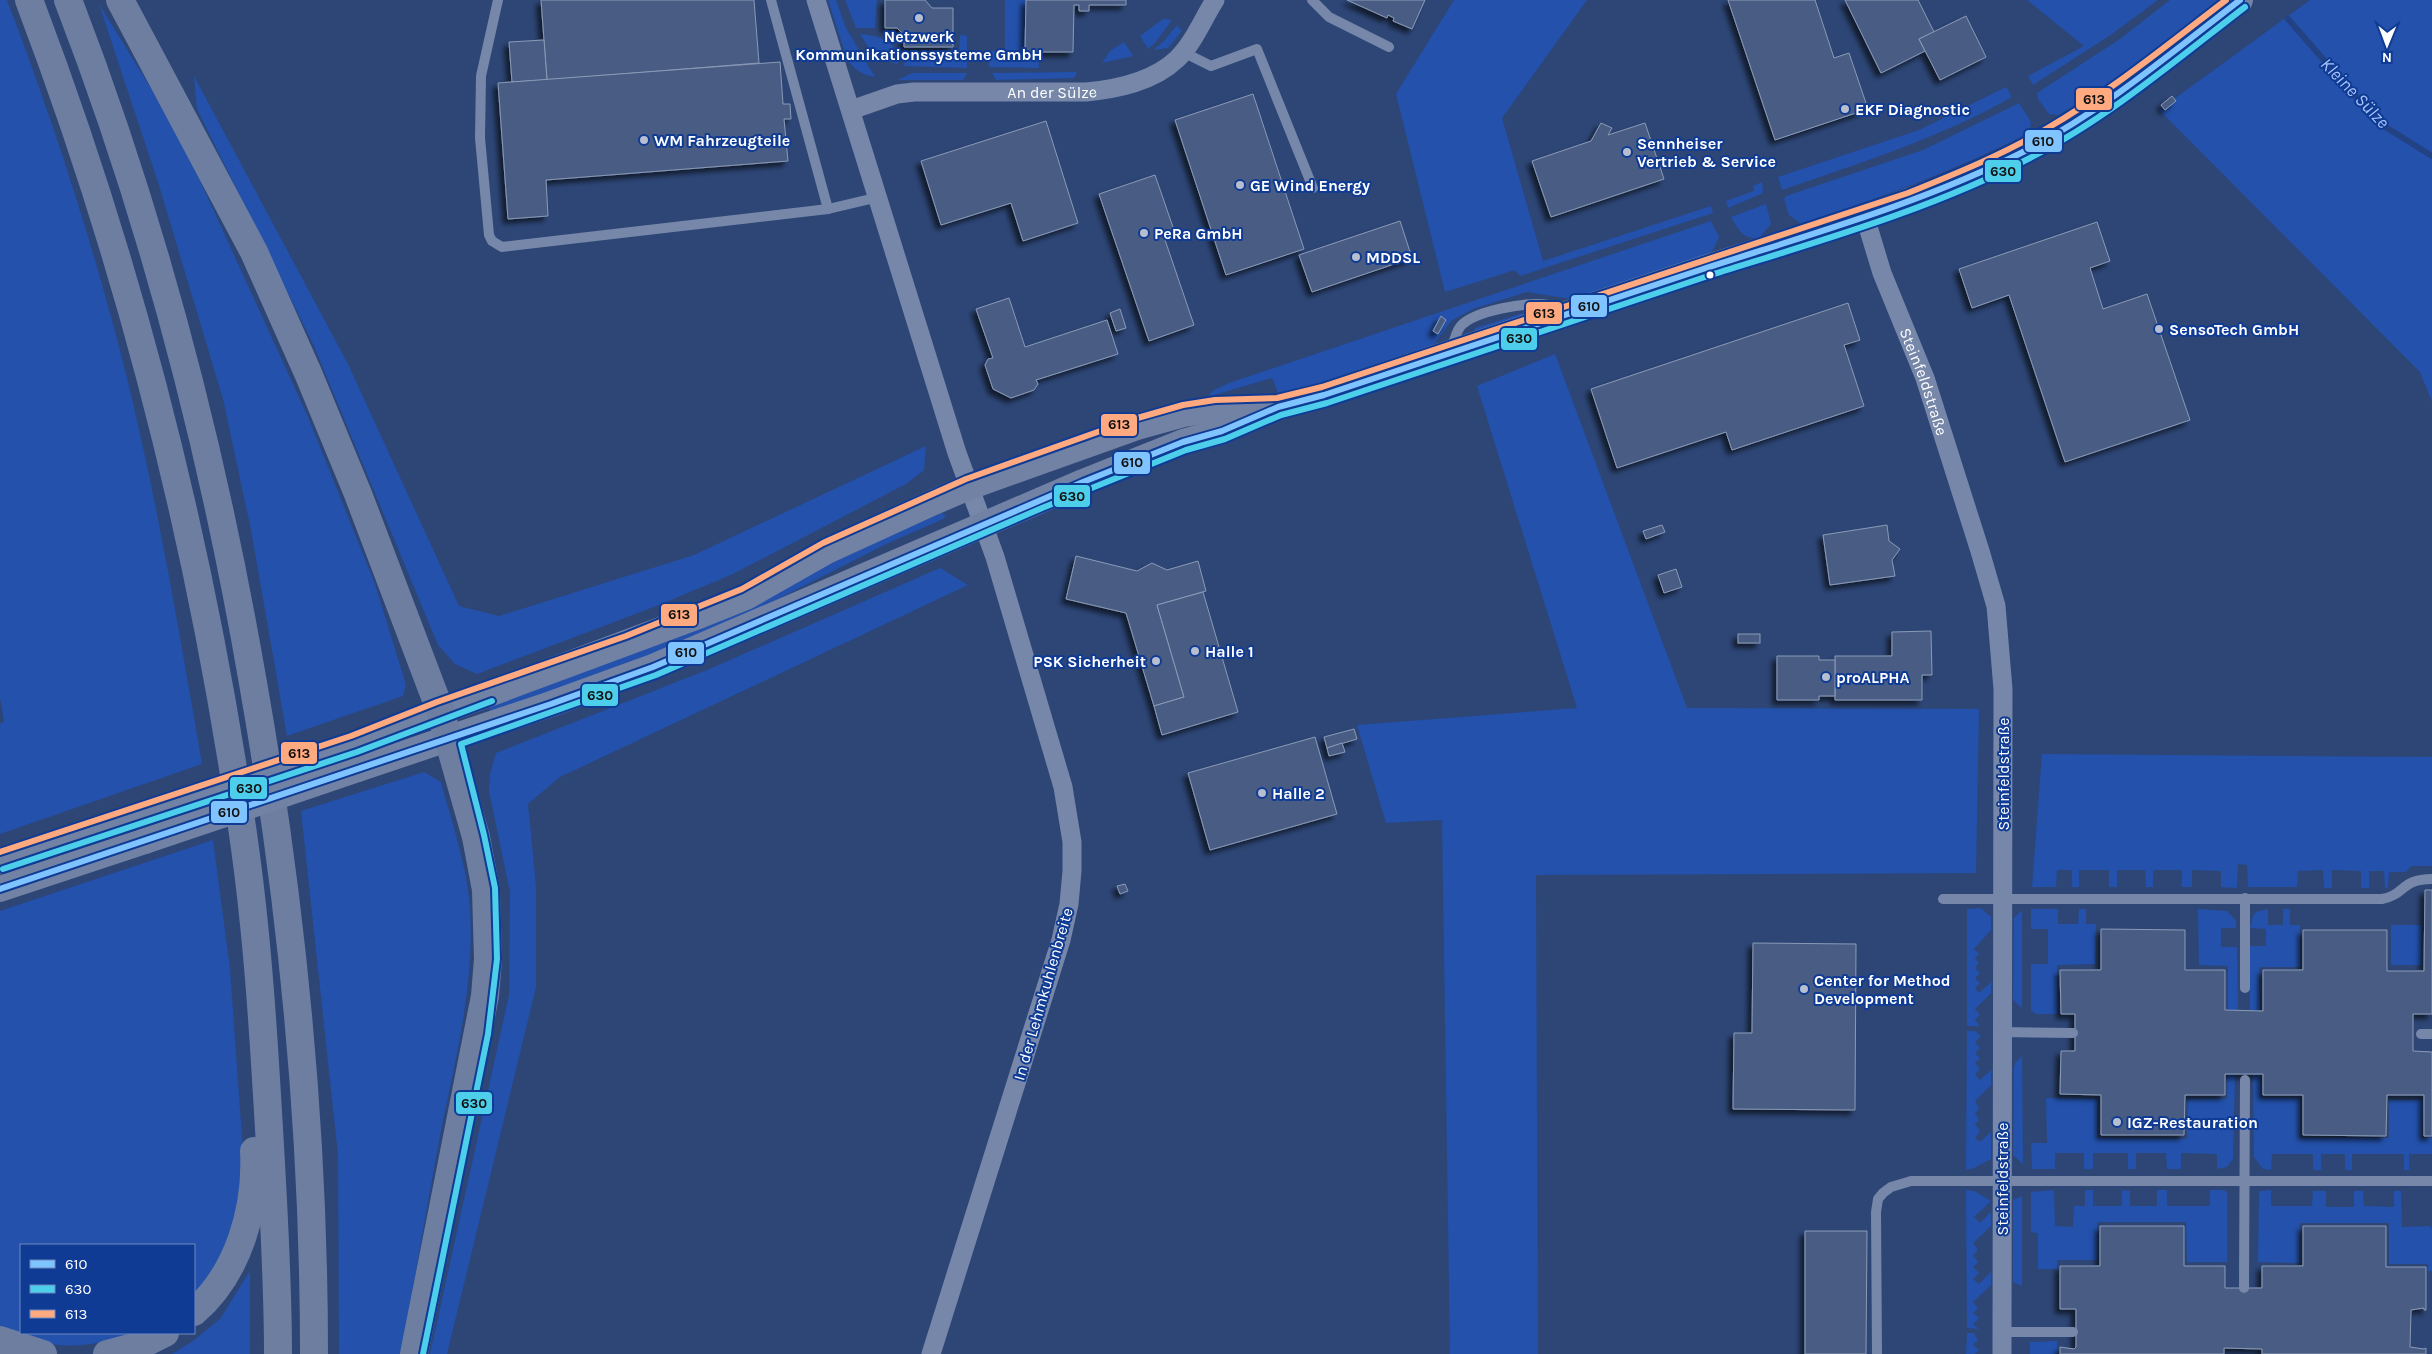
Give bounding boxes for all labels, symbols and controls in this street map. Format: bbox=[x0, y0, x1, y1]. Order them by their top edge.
marker: Netzwerk Kommunikationssysteme GmbH bbox=[913, 12, 925, 24]
north arrow bbox=[2362, 20, 2412, 70]
place label: Netzwerk Kommunikationssysteme GmbH bbox=[795, 27, 1043, 64]
text: N bbox=[2382, 49, 2392, 66]
water label: Kleine Sülze bbox=[2316, 53, 2394, 133]
street label: An der Sülze bbox=[1007, 81, 1098, 102]
line badge: 613 bbox=[2075, 87, 2113, 111]
text: 613 bbox=[2083, 91, 2105, 108]
place label: EKF Diagnostic bbox=[1855, 100, 1970, 119]
marker: EKF Diagnostic bbox=[1839, 103, 1851, 115]
line badge: 610 bbox=[2024, 129, 2063, 153]
place label: WM Fahrzeugteile bbox=[654, 131, 790, 150]
text: 610 bbox=[2032, 133, 2054, 150]
marker: WM Fahrzeugteile bbox=[638, 134, 650, 146]
place label: Sennheiser Vertrieb & Service bbox=[1637, 134, 1776, 171]
marker: Sennheiser Vertrieb & Service bbox=[1621, 146, 1633, 158]
line badge: 630 bbox=[1984, 159, 2022, 183]
text: 630 bbox=[1990, 163, 2016, 180]
place label: GE Wind Energy bbox=[1250, 176, 1370, 195]
marker: GE Wind Energy bbox=[1234, 179, 1246, 191]
place label: PeRa GmbH bbox=[1154, 224, 1243, 243]
marker: PeRa GmbH bbox=[1138, 227, 1150, 239]
place label: MDDSL bbox=[1366, 248, 1420, 267]
marker: MDDSL bbox=[1350, 251, 1362, 263]
unlabelled marker bbox=[1705, 270, 1715, 280]
line badge: 610 bbox=[1570, 294, 1608, 318]
text: 610 bbox=[1578, 298, 1600, 315]
line badge: 613 bbox=[1525, 301, 1563, 325]
text: 613 bbox=[1533, 305, 1555, 322]
place label: SensoTech GmbH bbox=[2169, 320, 2299, 339]
marker: SensoTech GmbH bbox=[2153, 323, 2165, 335]
street label: Steinfeldstraße bbox=[1896, 325, 1952, 438]
line badge: 630 bbox=[1500, 327, 1538, 351]
text: 630 bbox=[1506, 330, 1532, 347]
line badge: 613 bbox=[1100, 413, 1138, 437]
text: 613 bbox=[1108, 416, 1130, 433]
line badge: 610 bbox=[1113, 451, 1151, 475]
text: 610 bbox=[1121, 454, 1143, 471]
line badge: 630 bbox=[1053, 484, 1091, 508]
text: 630 bbox=[1059, 488, 1085, 505]
line badge: 613 bbox=[660, 603, 698, 627]
text: 613 bbox=[668, 606, 690, 623]
line badge: 610 bbox=[667, 641, 705, 665]
place label: Halle 1 bbox=[1205, 642, 1254, 661]
text: 610 bbox=[675, 644, 697, 661]
marker: Halle 1 bbox=[1189, 645, 1201, 657]
place label: PSK Sicherheit bbox=[1033, 652, 1146, 671]
marker: PSK Sicherheit bbox=[1150, 655, 1162, 667]
place label: proALPHA bbox=[1836, 668, 1910, 687]
marker: proALPHA bbox=[1820, 671, 1832, 683]
line badge: 630 bbox=[581, 683, 619, 707]
text: 630 bbox=[587, 687, 613, 704]
street label: Steinfeldstraße bbox=[1994, 717, 2013, 831]
line badge: 613 bbox=[280, 741, 318, 765]
text: 613 bbox=[288, 745, 310, 762]
line badge: 630 bbox=[229, 776, 268, 800]
text: 630 bbox=[236, 780, 262, 797]
place label: Halle 2 bbox=[1272, 784, 1325, 803]
marker: Halle 2 bbox=[1256, 787, 1268, 799]
line badge: 610 bbox=[210, 800, 248, 824]
text: 610 bbox=[218, 804, 240, 821]
street label: In der Lehmkuhlenbreite bbox=[1009, 905, 1077, 1083]
place label: Center for Method Development bbox=[1814, 971, 1951, 1008]
marker: Center for Method Development bbox=[1798, 983, 1810, 995]
line badge: 630 bbox=[455, 1091, 493, 1115]
text: 630 bbox=[461, 1095, 487, 1112]
place label: IGZ-Restauration bbox=[2127, 1113, 2258, 1132]
marker: IGZ-Restauration bbox=[2111, 1116, 2123, 1128]
street label: Steinfeldstraße bbox=[1993, 1122, 2012, 1236]
legend bbox=[20, 1244, 195, 1334]
text: 610 bbox=[65, 1255, 88, 1273]
text: 630 bbox=[65, 1280, 91, 1298]
text: 613 bbox=[65, 1305, 87, 1323]

